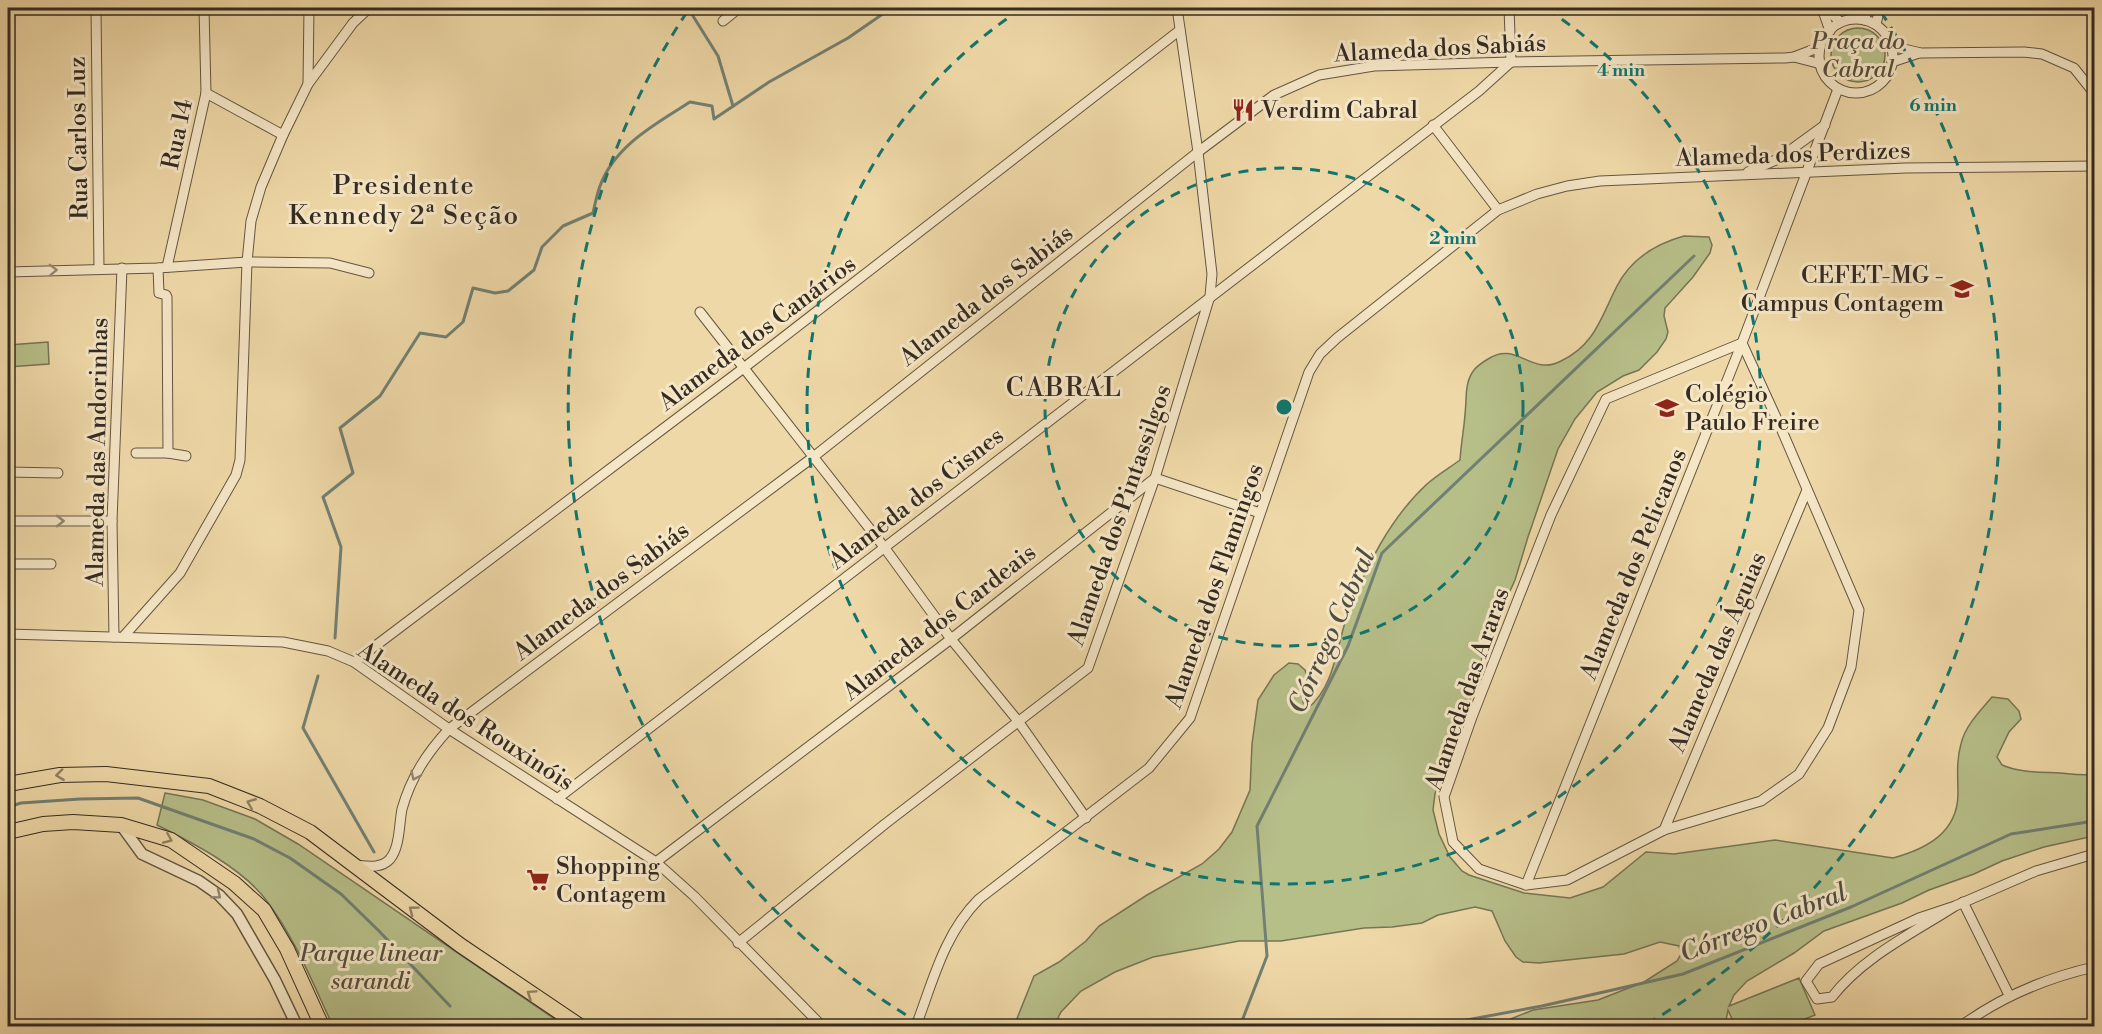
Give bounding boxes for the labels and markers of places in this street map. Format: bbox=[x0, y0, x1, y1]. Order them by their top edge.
place label: Verdim Cabral bbox=[1260, 96, 1418, 126]
restaurant icon: Verdim Cabral bbox=[1230, 97, 1256, 123]
place label: CEFET-MG - Campus Contagem bbox=[1741, 261, 1944, 319]
school or university icon: CEFET-MG - Campus Contagem bbox=[1949, 276, 1975, 302]
place label: Colégio Paulo Freire bbox=[1685, 380, 1820, 438]
school or university icon: Colégio Paulo Freire bbox=[1654, 395, 1680, 421]
centre of rings bbox=[1274, 397, 1294, 417]
place label: Shopping Contagem bbox=[556, 852, 667, 910]
supermarket icon: Shopping Contagem bbox=[525, 867, 551, 893]

